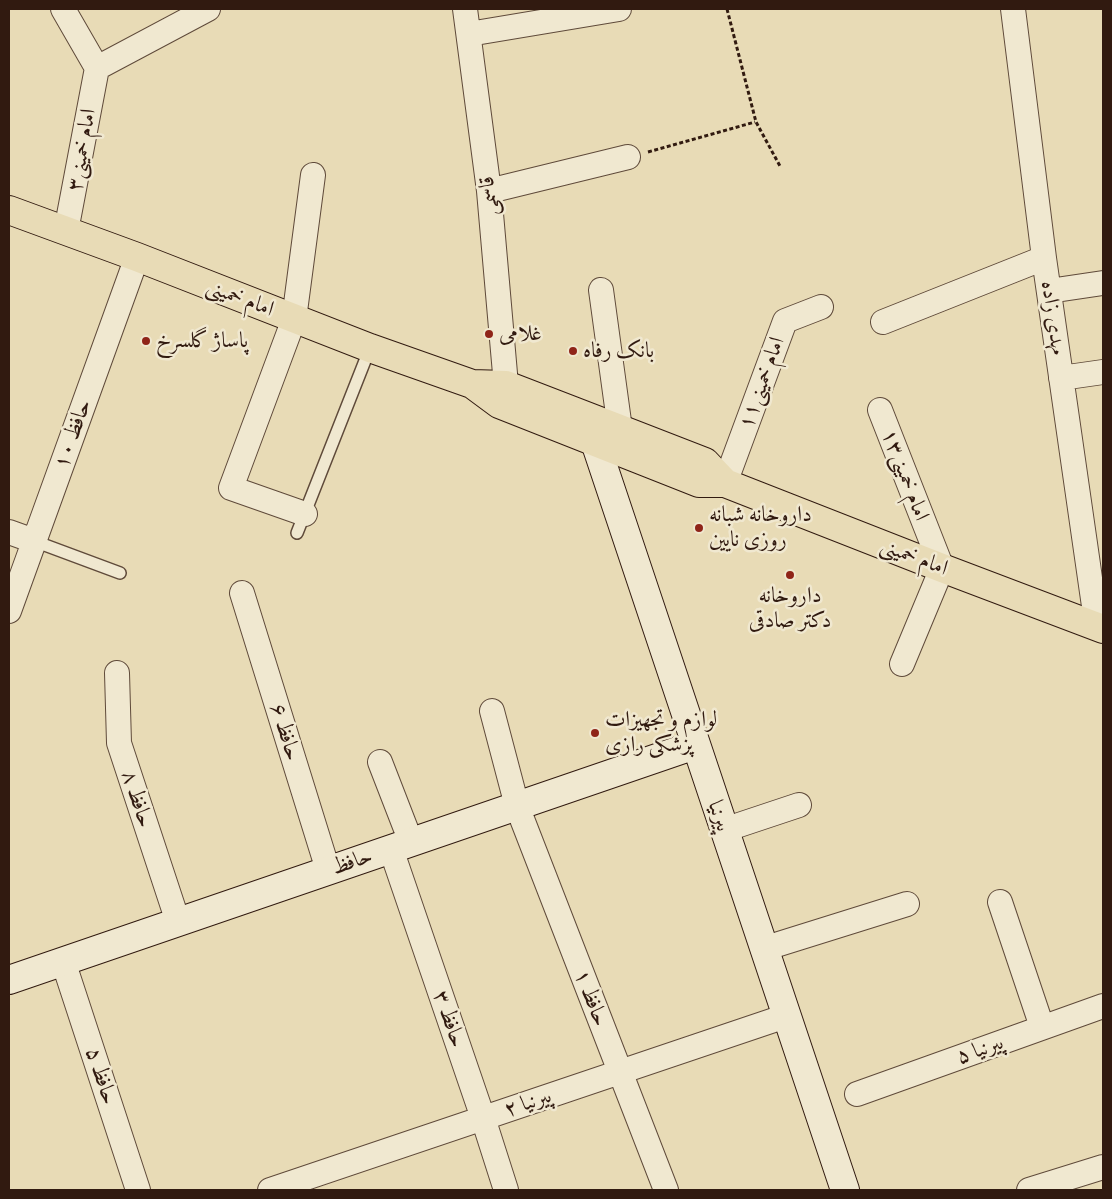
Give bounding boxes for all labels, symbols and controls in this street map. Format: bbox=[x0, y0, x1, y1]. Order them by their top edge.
street label: امام خمینی۳ bbox=[62, 107, 102, 193]
street label: قاسمی bbox=[474, 175, 504, 217]
street label: امام خمینی bbox=[203, 273, 277, 323]
street label: مهدی زاده bbox=[1035, 279, 1071, 357]
place label: غلامی bbox=[499, 321, 542, 347]
place label: پاساژ گلسرخ bbox=[156, 328, 248, 354]
marker: غلامی bbox=[483, 328, 495, 340]
street label: امام خمینی۱۱ bbox=[733, 333, 791, 433]
marker: پاساژ گلسرخ bbox=[140, 335, 152, 347]
place label: بانک رفاه bbox=[583, 338, 654, 364]
marker: بانک رفاه bbox=[567, 345, 579, 357]
street label: حافظ ۱۰ bbox=[48, 396, 98, 472]
street label: امام خمینی۱۳ bbox=[875, 426, 935, 524]
place label: داروخانه شبانه روزی نایین bbox=[709, 502, 812, 554]
marker: داروخانه شبانه روزی نایین bbox=[693, 522, 705, 534]
street label: امام خمینی bbox=[877, 532, 951, 582]
marker: داروخانه دکتر صادقی bbox=[784, 569, 796, 581]
place label: داروخانه دکتر صادقی bbox=[749, 583, 831, 634]
street label: حافظ ۶ bbox=[264, 700, 306, 764]
place label: لوازم و تجهیزات پزشکی رازی bbox=[605, 707, 717, 758]
marker: لوازم و تجهیزات پزشکی رازی bbox=[589, 727, 601, 739]
street label: حافظ ۸ bbox=[115, 767, 159, 831]
street label: پیرنیا bbox=[701, 797, 737, 835]
street label: حافظ bbox=[328, 843, 376, 881]
street label: حافظ ۱ bbox=[568, 966, 614, 1030]
street label: حافظ ۳ bbox=[427, 987, 471, 1051]
street label: پیرنیا ۵ bbox=[953, 1029, 1007, 1071]
street label: حافظ ۵ bbox=[79, 1044, 123, 1108]
street label: پیرنیا ۲ bbox=[501, 1083, 555, 1123]

